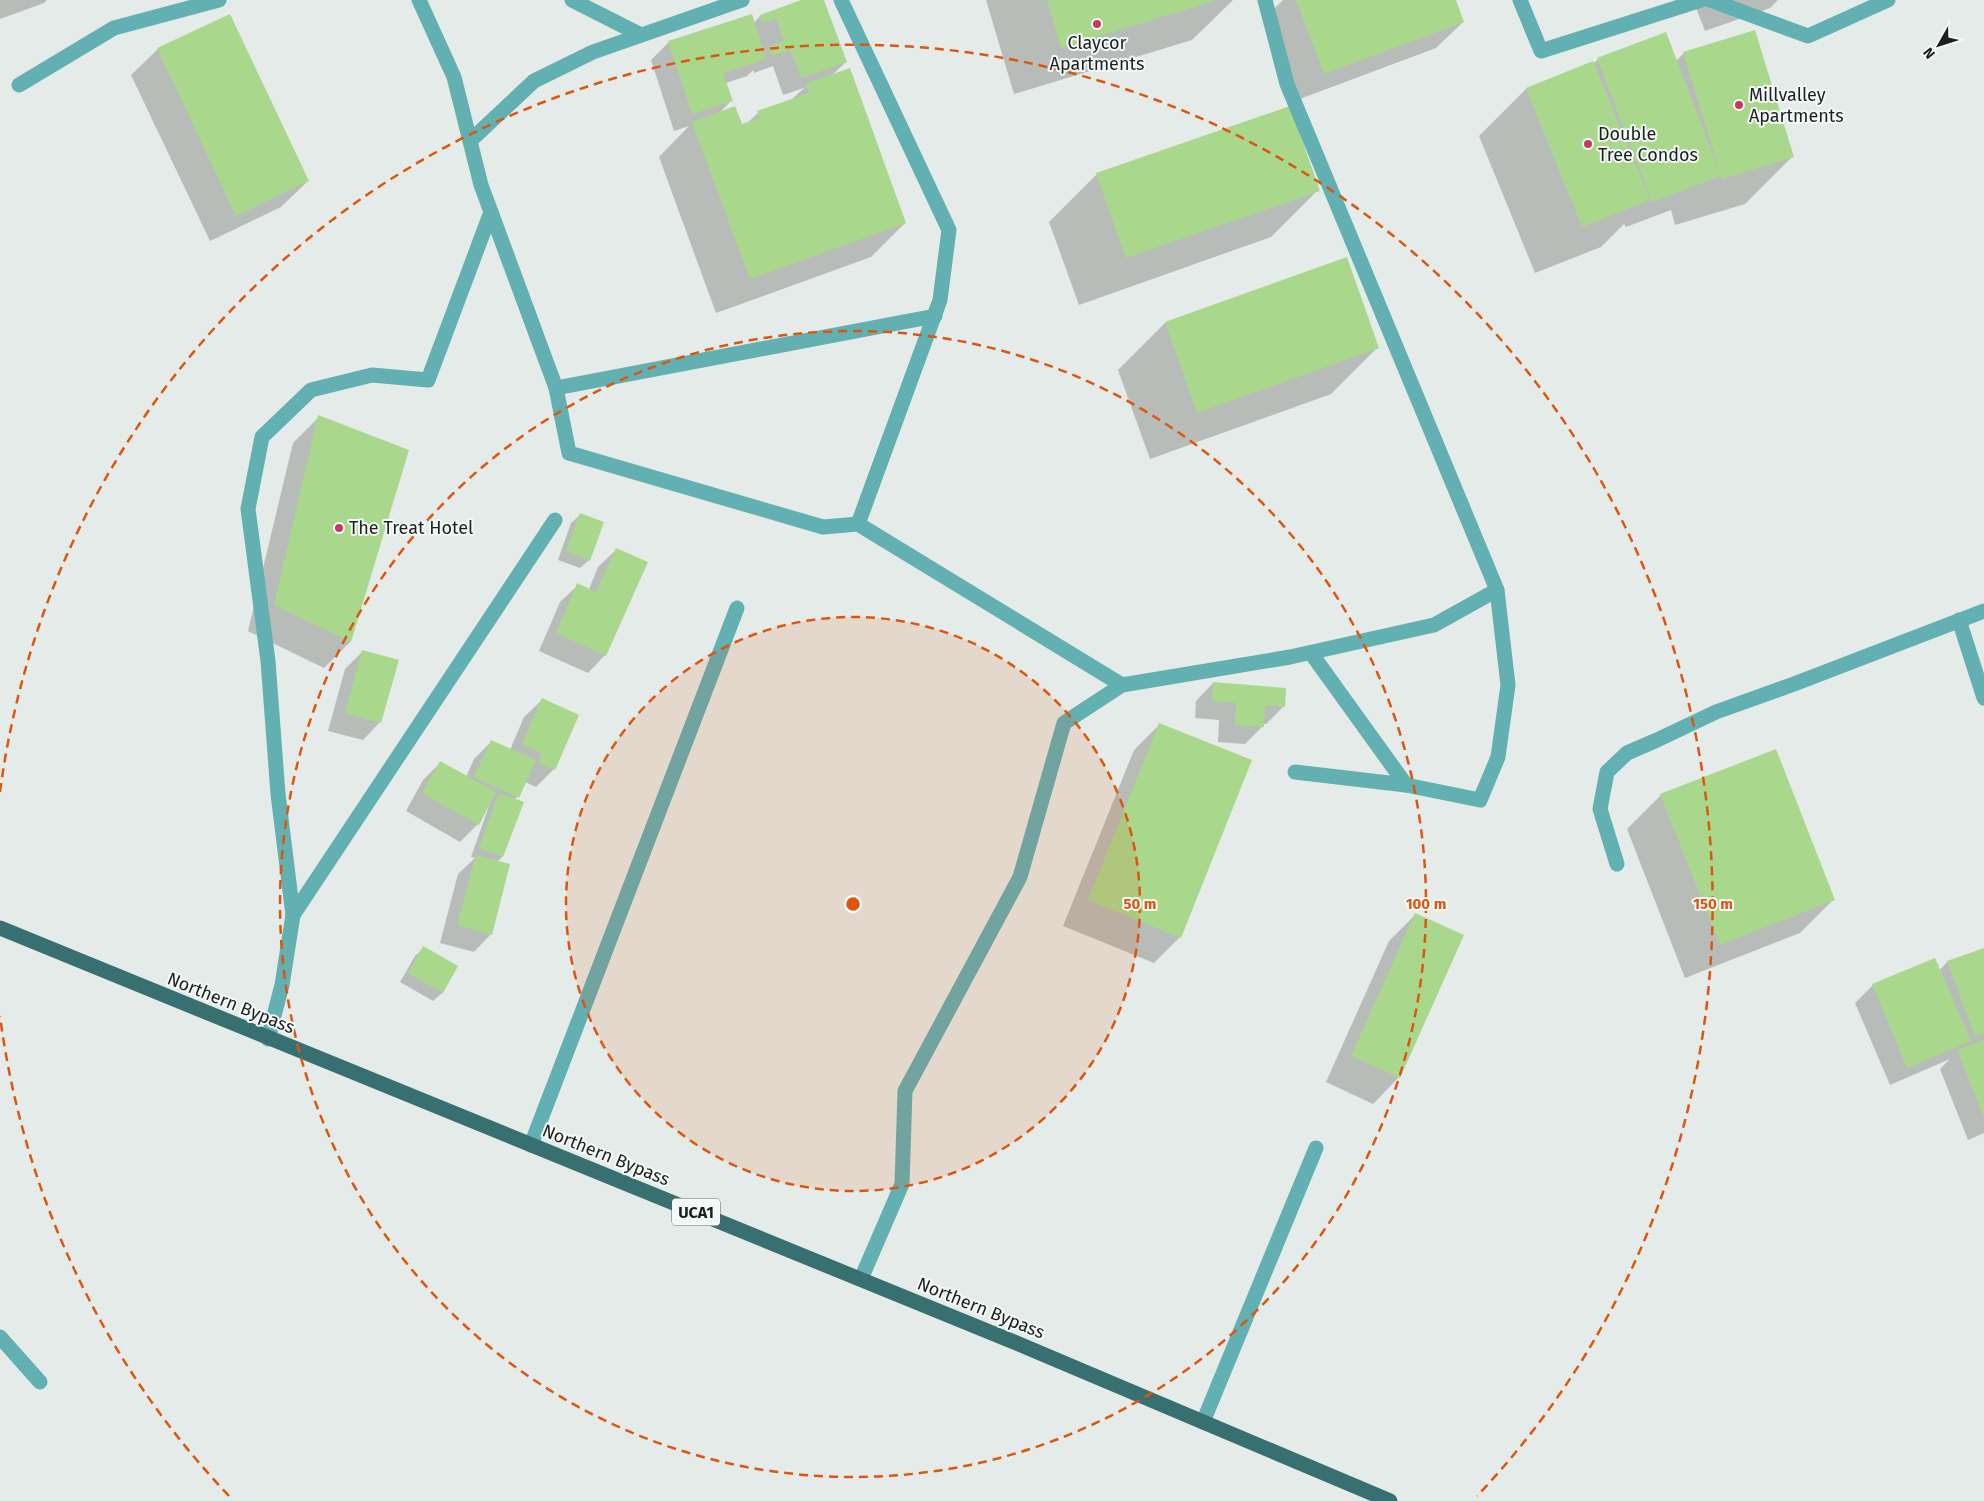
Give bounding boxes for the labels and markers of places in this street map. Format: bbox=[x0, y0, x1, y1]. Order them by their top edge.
marker: Claycor Apartments bbox=[1091, 18, 1103, 30]
place label: Claycor Apartments bbox=[1050, 32, 1144, 75]
place label: Millvalley Apartments bbox=[1749, 84, 1844, 127]
marker: Millvalley Apartments bbox=[1733, 99, 1745, 111]
place label: Double Tree Condos bbox=[1598, 123, 1698, 166]
marker: Double Tree Condos bbox=[1582, 138, 1594, 150]
place label: The Treat Hotel bbox=[349, 517, 473, 539]
marker: The Treat Hotel bbox=[333, 522, 345, 534]
centre of rings bbox=[844, 895, 862, 913]

